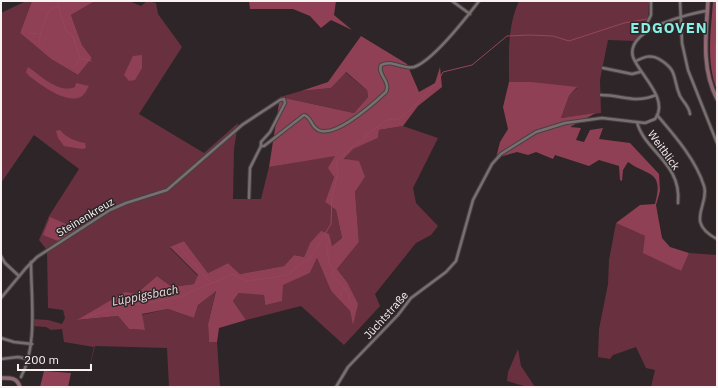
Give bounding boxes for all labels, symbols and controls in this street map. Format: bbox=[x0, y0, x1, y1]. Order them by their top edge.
district label: EDGOVEN bbox=[630, 18, 708, 37]
street label: Weitblick bbox=[645, 127, 683, 173]
street label: Steinenkreuz bbox=[54, 194, 116, 240]
water label: Lüppigsbach bbox=[110, 281, 180, 309]
street label: Jüchtstraße bbox=[361, 288, 411, 342]
scale bar bbox=[18, 346, 91, 372]
text: 200 m bbox=[24, 352, 59, 367]

